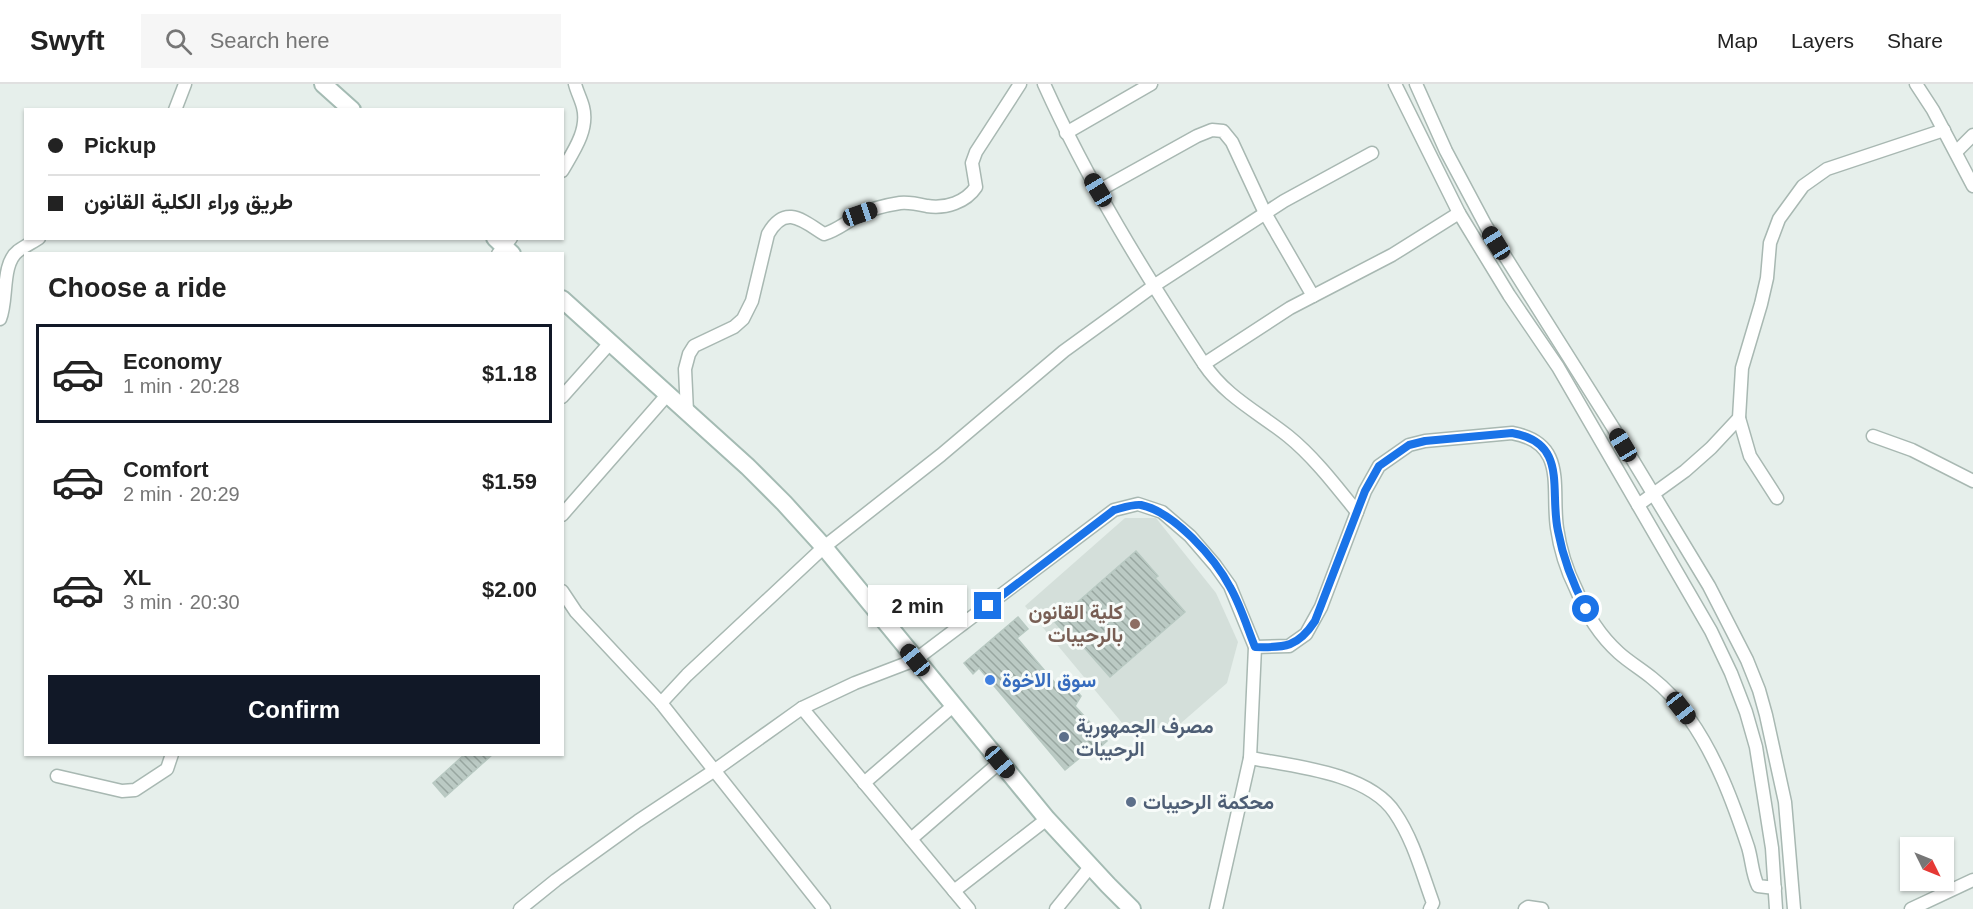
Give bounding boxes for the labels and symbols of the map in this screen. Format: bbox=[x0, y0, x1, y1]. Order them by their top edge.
car bbox=[1081, 170, 1115, 210]
car bbox=[840, 200, 880, 228]
car bbox=[1479, 223, 1513, 263]
car bbox=[1606, 425, 1640, 465]
callout: 2 min bbox=[868, 585, 967, 627]
route end bbox=[974, 592, 1001, 619]
route start bbox=[1572, 595, 1599, 622]
place label: كلية القانون بالرحيبات bbox=[1029, 601, 1123, 648]
marker: كلية القانون بالرحيبات bbox=[1128, 617, 1142, 631]
car bbox=[897, 640, 933, 680]
place label: سوق الاخوة bbox=[1002, 669, 1096, 693]
marker: سوق الاخوة bbox=[983, 673, 997, 687]
car bbox=[1663, 688, 1699, 728]
place label: مصرف الجمهورية الرحيبات bbox=[1076, 715, 1214, 762]
marker: مصرف الجمهورية الرحيبات bbox=[1057, 730, 1071, 744]
car bbox=[982, 742, 1018, 782]
place label: محكمة الرحيبات bbox=[1143, 791, 1274, 815]
marker: محكمة الرحيبات bbox=[1124, 795, 1138, 809]
north arrow bbox=[1900, 837, 1954, 891]

